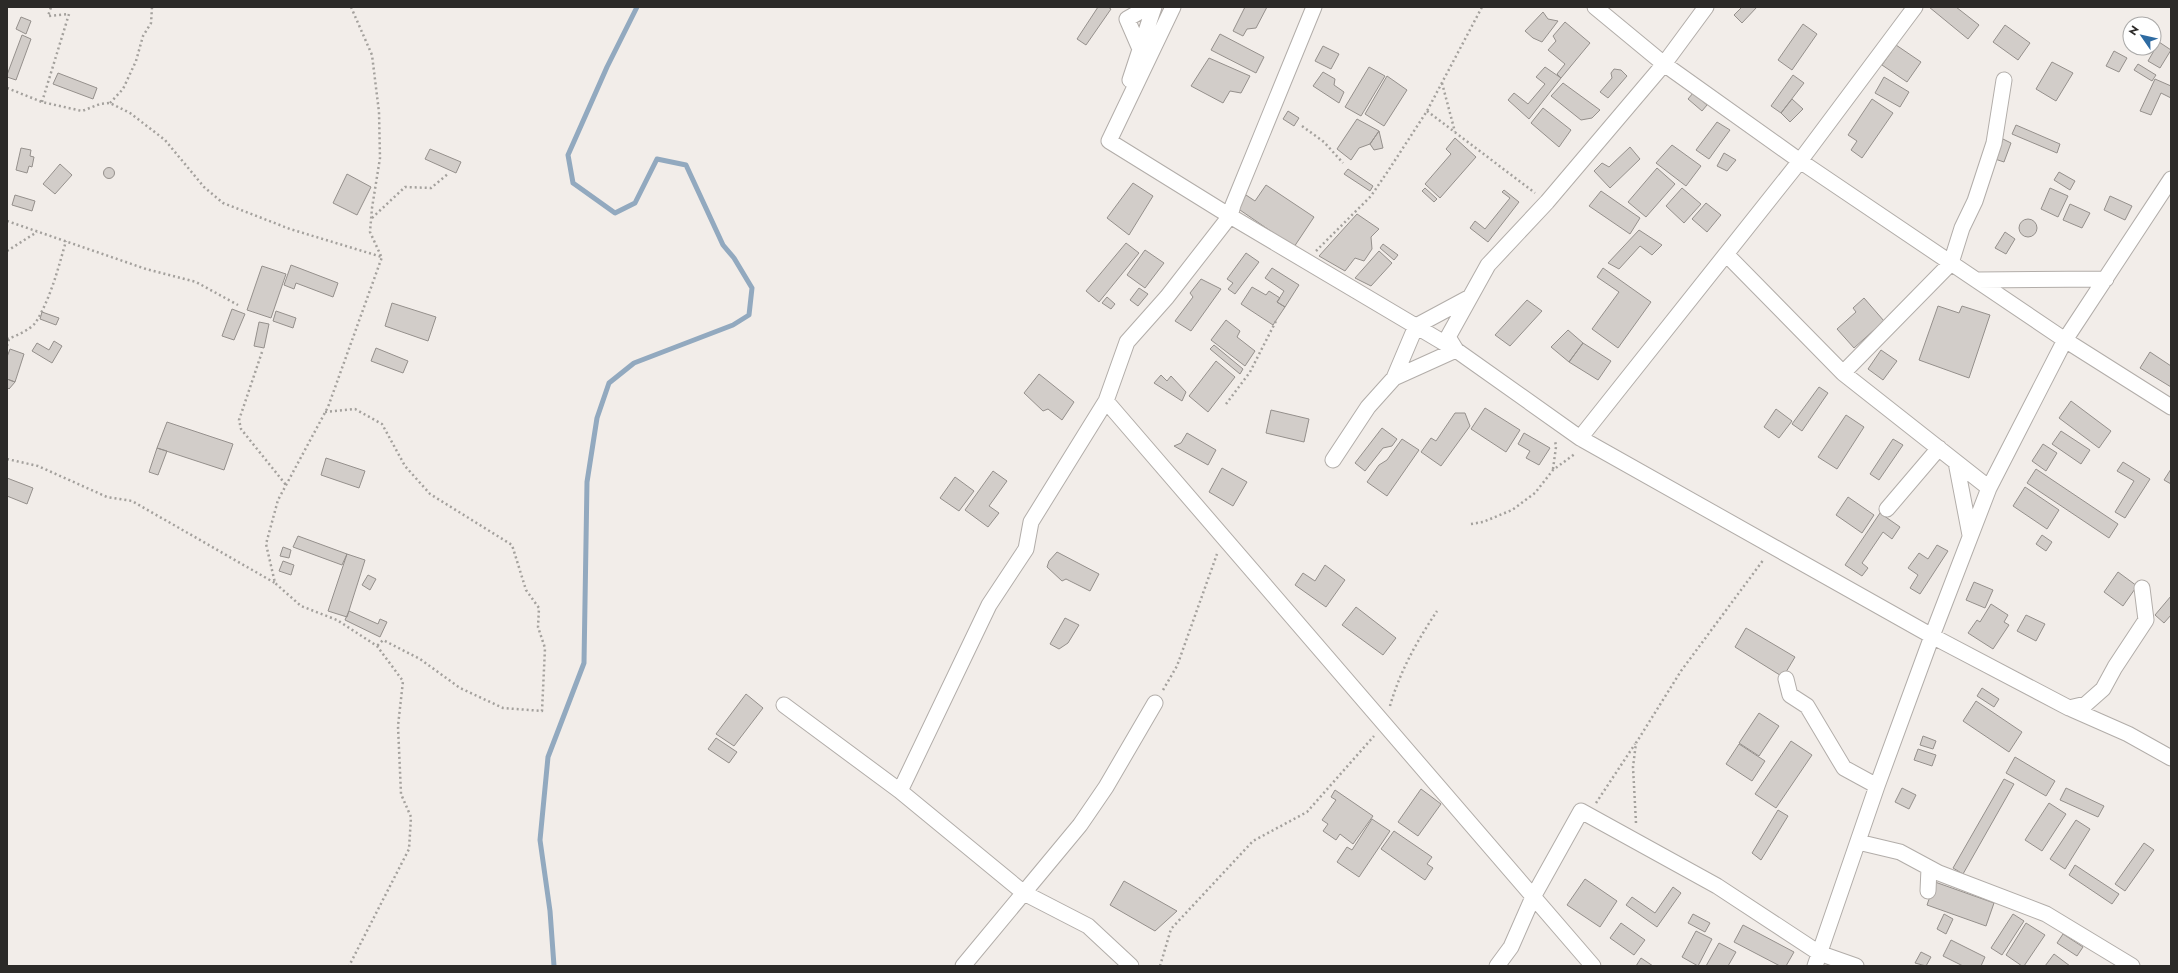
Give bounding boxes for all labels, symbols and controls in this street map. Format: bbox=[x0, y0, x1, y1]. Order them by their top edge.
north arrow bbox=[2122, 16, 2162, 56]
text: N bbox=[2125, 22, 2143, 39]

